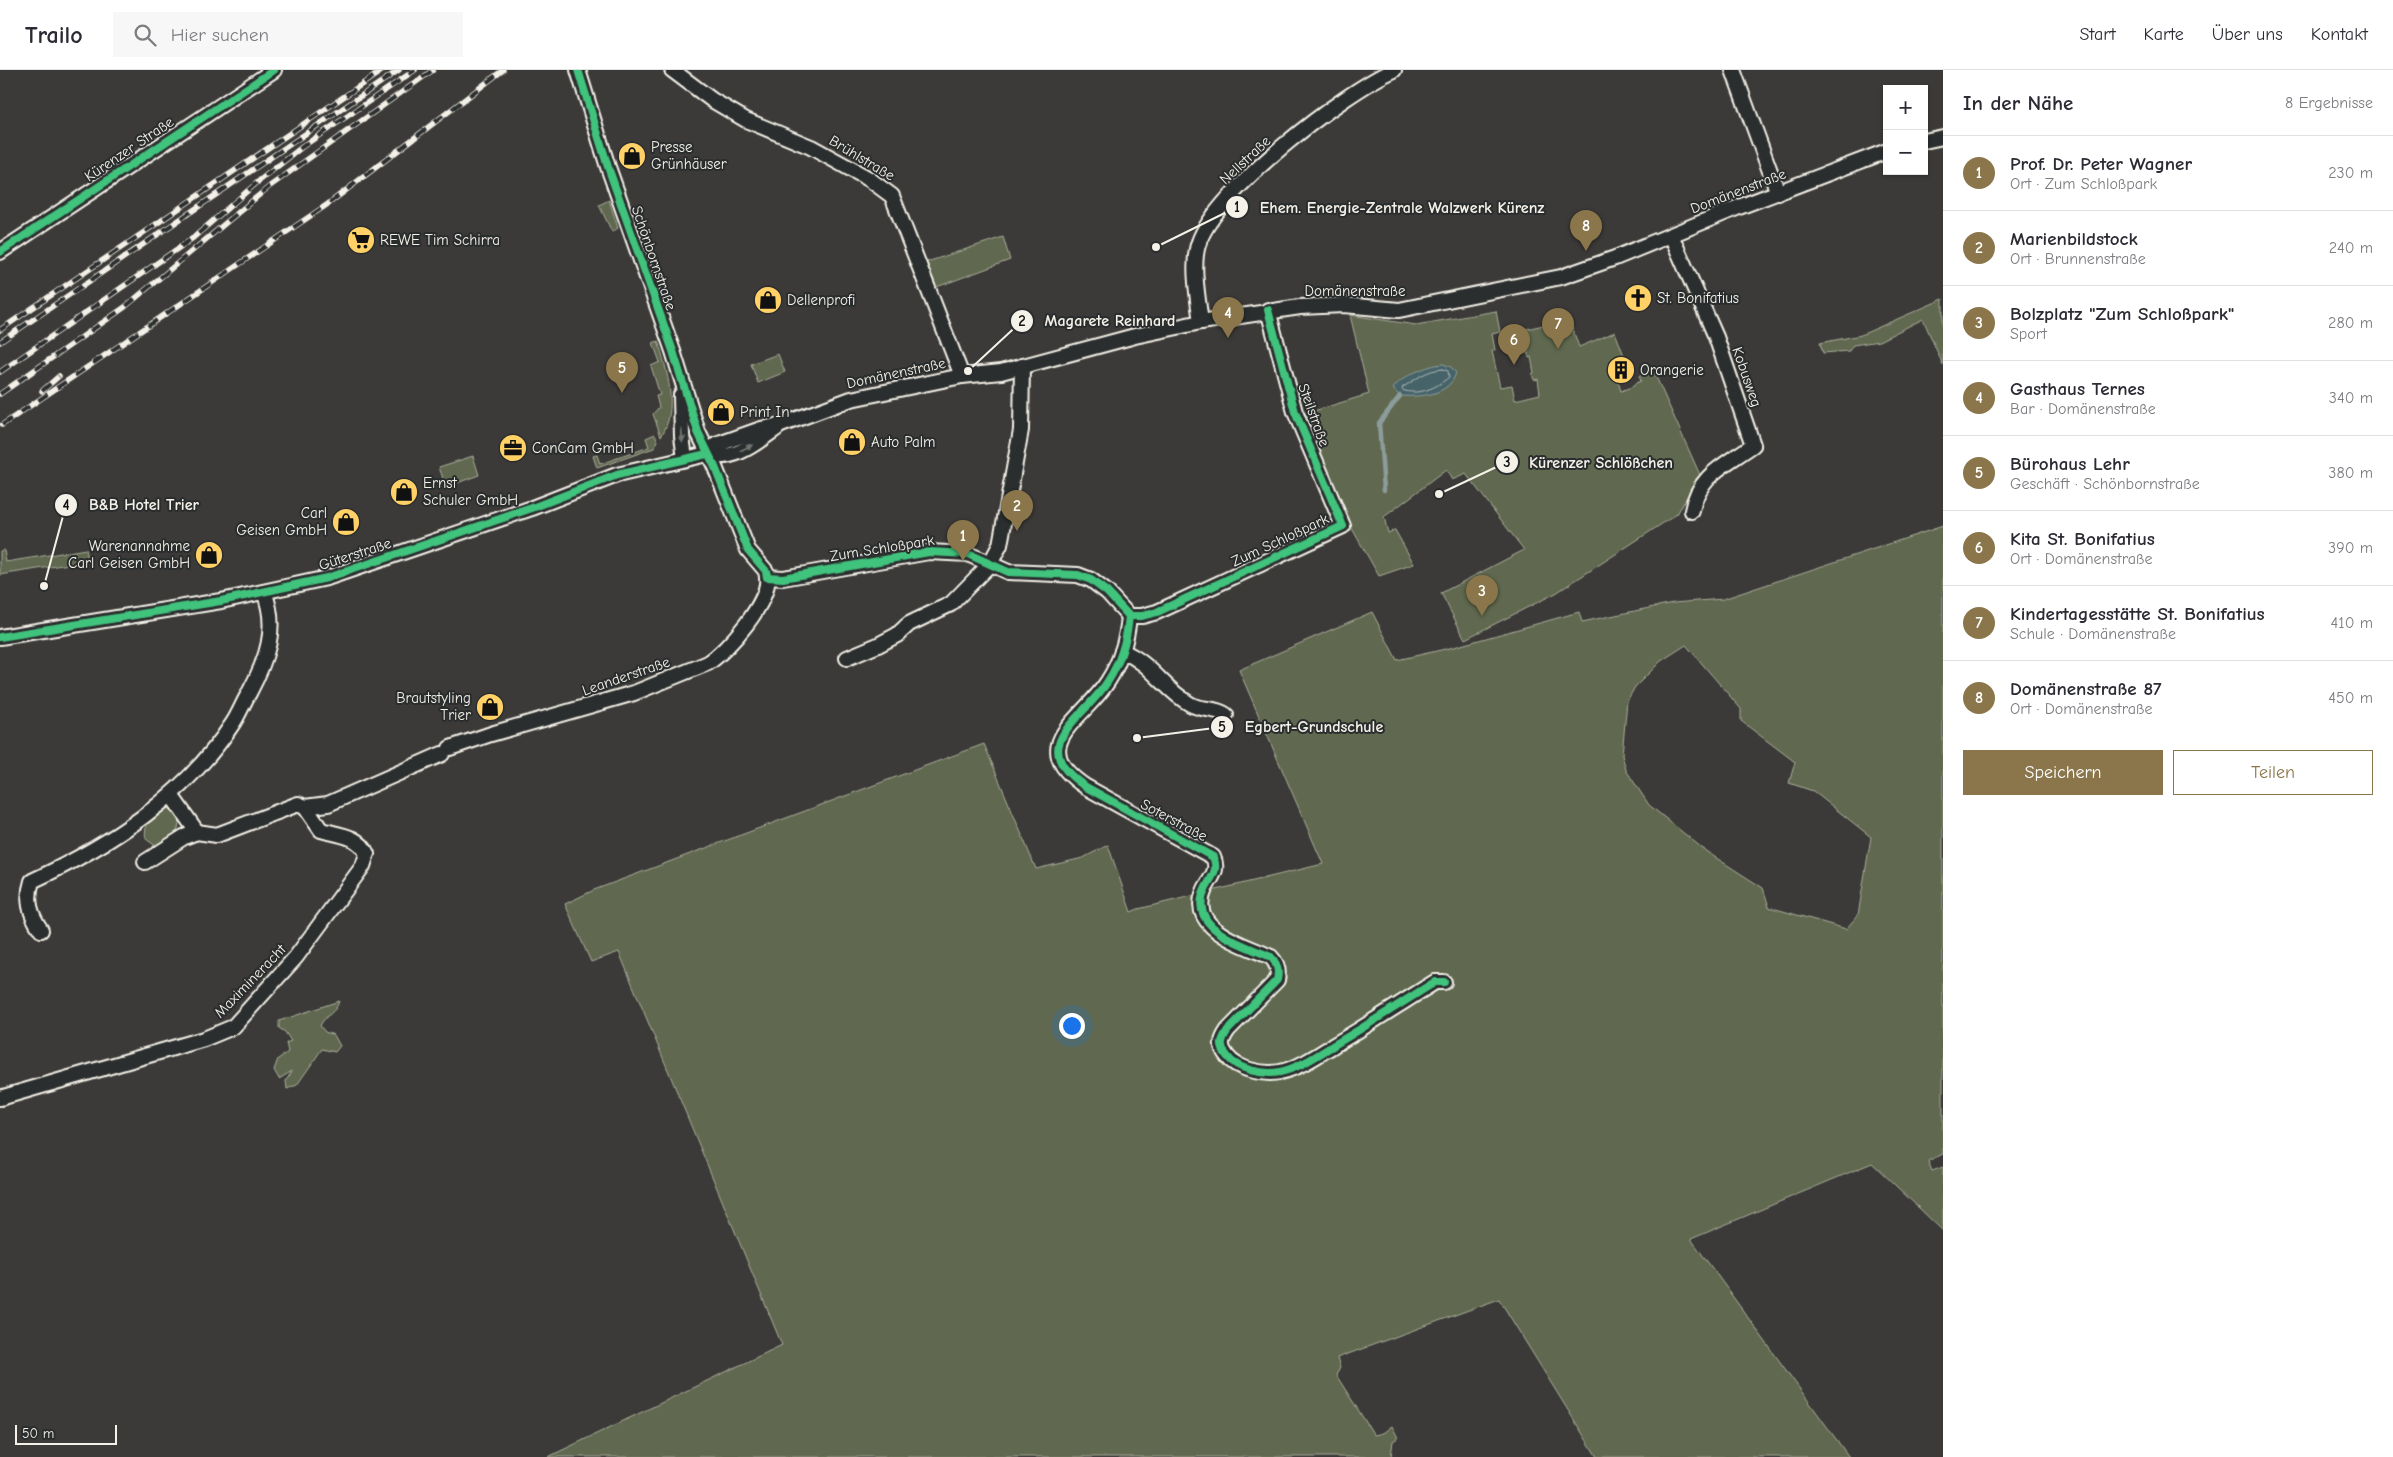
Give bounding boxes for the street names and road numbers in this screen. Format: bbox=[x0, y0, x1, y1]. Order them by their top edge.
street label: Kürenzer Straße bbox=[81, 112, 177, 185]
street label: Brühlstraße bbox=[826, 131, 899, 185]
street label: Nellstraße bbox=[1216, 132, 1275, 188]
street label: Domänenstraße bbox=[1688, 164, 1789, 217]
street label: Schönbornstraße bbox=[628, 203, 680, 313]
street label: Domänenstraße bbox=[1305, 282, 1406, 300]
street label: Kobusweg bbox=[1728, 345, 1766, 409]
street label: Domänenstraße bbox=[845, 354, 948, 392]
street label: Steilstraße bbox=[1294, 381, 1334, 449]
street label: Zum Schloßpark bbox=[1228, 509, 1332, 570]
street label: Zum Schloßpark bbox=[829, 531, 936, 565]
street label: Güterstraße bbox=[317, 534, 394, 574]
street label: Leanderstraße bbox=[580, 652, 673, 699]
street label: Soterstraße bbox=[1138, 795, 1211, 845]
street label: Maximineracht bbox=[210, 940, 290, 1022]

